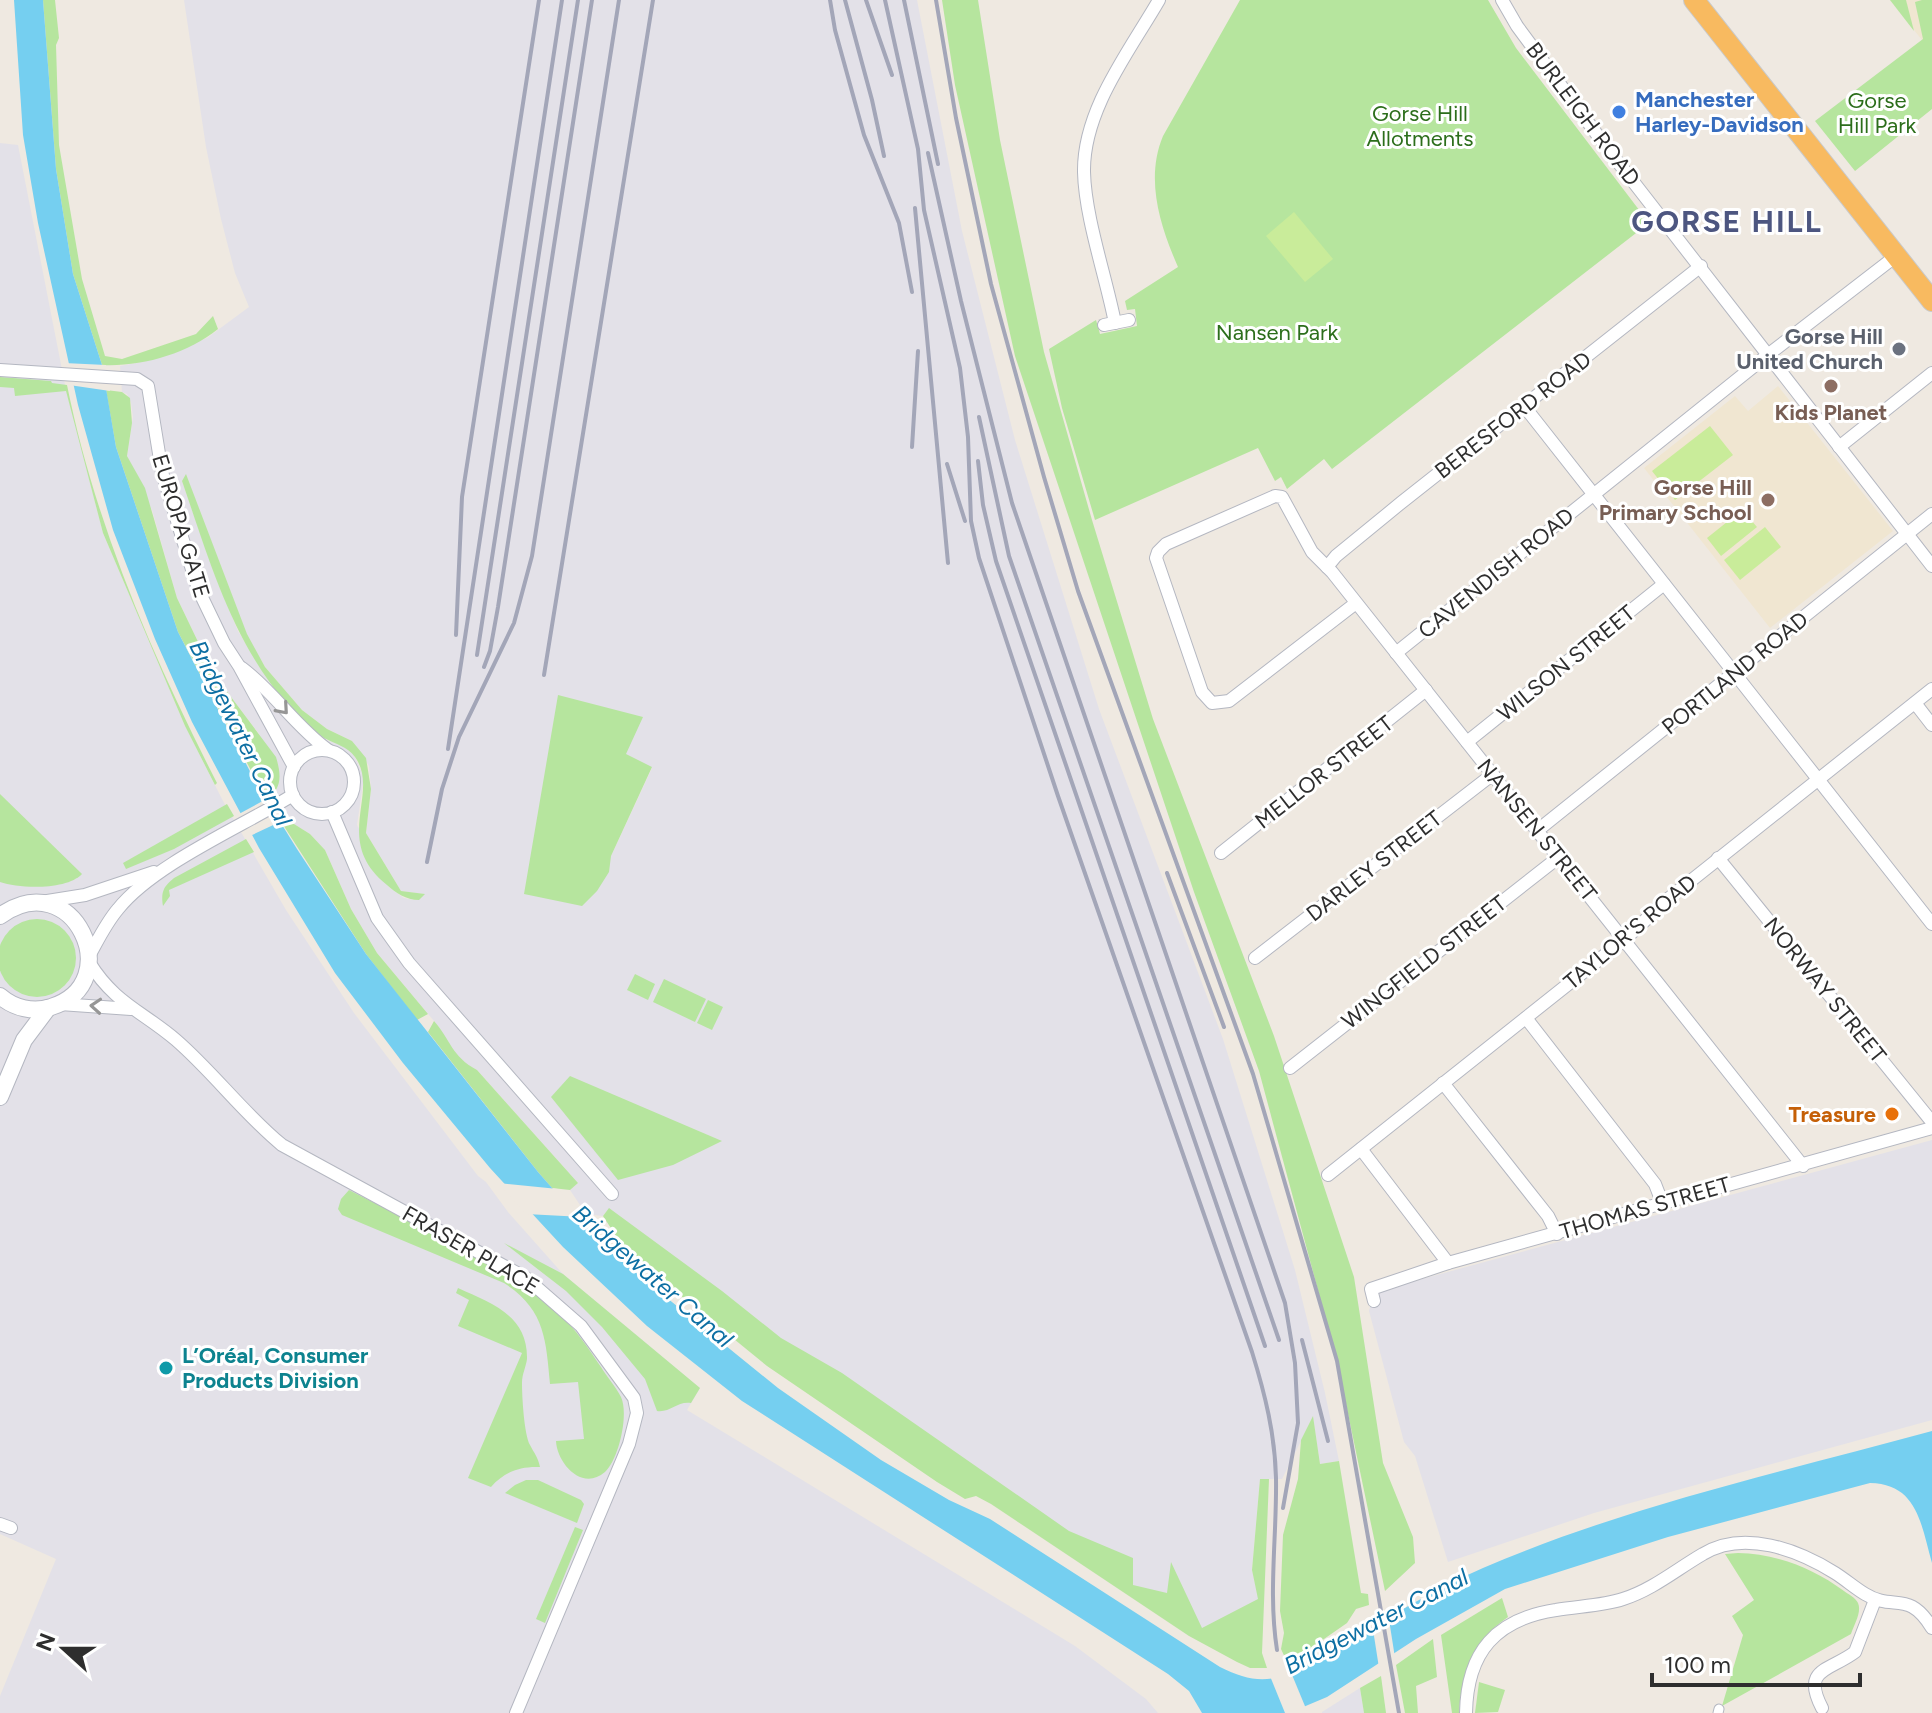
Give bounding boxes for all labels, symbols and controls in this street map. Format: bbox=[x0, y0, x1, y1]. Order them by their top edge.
street label: BURLEIGH ROAD bbox=[1520, 37, 1646, 191]
place label: Manchester Harley-Davidson bbox=[1635, 86, 1804, 138]
park label: Gorse Hill Park bbox=[1838, 87, 1917, 139]
park label: Gorse Hill Allotments bbox=[1366, 100, 1474, 152]
marker: Manchester Harley-Davidson bbox=[1610, 103, 1628, 121]
district label: GORSE HILL bbox=[1631, 203, 1823, 240]
park label: Nansen Park bbox=[1216, 319, 1339, 346]
place label: Gorse Hill United Church bbox=[1736, 323, 1883, 375]
marker: Gorse Hill United Church bbox=[1890, 340, 1908, 358]
street label: BERESFORD ROAD bbox=[1429, 346, 1597, 484]
marker: Kids Planet bbox=[1822, 377, 1840, 395]
place label: Kids Planet bbox=[1775, 399, 1888, 426]
street label: EUROPA GATE bbox=[146, 451, 216, 601]
place label: Gorse Hill Primary School bbox=[1599, 474, 1752, 526]
marker: Gorse Hill Primary School bbox=[1759, 491, 1777, 509]
street label: CAVENDISH ROAD bbox=[1413, 502, 1579, 644]
street label: WILSON STREET bbox=[1492, 599, 1640, 727]
street label: PORTLAND ROAD bbox=[1656, 606, 1814, 740]
water label: Bridgewater Canal bbox=[183, 635, 299, 831]
one-way arrow bbox=[273, 700, 288, 714]
street label: MELLOR STREET bbox=[1249, 710, 1399, 834]
street label: NANSEN STREET bbox=[1471, 753, 1603, 907]
street label: DARLEY STREET bbox=[1301, 805, 1447, 927]
street label: TAYLOR'S ROAD bbox=[1558, 869, 1702, 995]
street label: WINGFIELD STREET bbox=[1336, 889, 1512, 1035]
street label: NORWAY STREET bbox=[1758, 912, 1892, 1068]
one-way arrow bbox=[89, 998, 102, 1015]
place label: Treasure bbox=[1788, 1101, 1876, 1128]
marker: Treasure bbox=[1883, 1105, 1901, 1123]
street label: THOMAS STREET bbox=[1557, 1171, 1733, 1245]
water label: Bridgewater Canal bbox=[567, 1198, 740, 1354]
street label: FRASER PLACE bbox=[398, 1200, 544, 1300]
place label: L’Oréal, Consumer Products Division bbox=[182, 1342, 369, 1394]
marker: L’Oréal, Consumer Products Division bbox=[157, 1359, 175, 1377]
water label: Bridgewater Canal bbox=[1279, 1562, 1474, 1680]
north arrow bbox=[24, 1609, 104, 1689]
text: N bbox=[30, 1629, 61, 1655]
scale bar bbox=[1652, 1637, 1860, 1687]
text: 100 m bbox=[1664, 1650, 1731, 1679]

